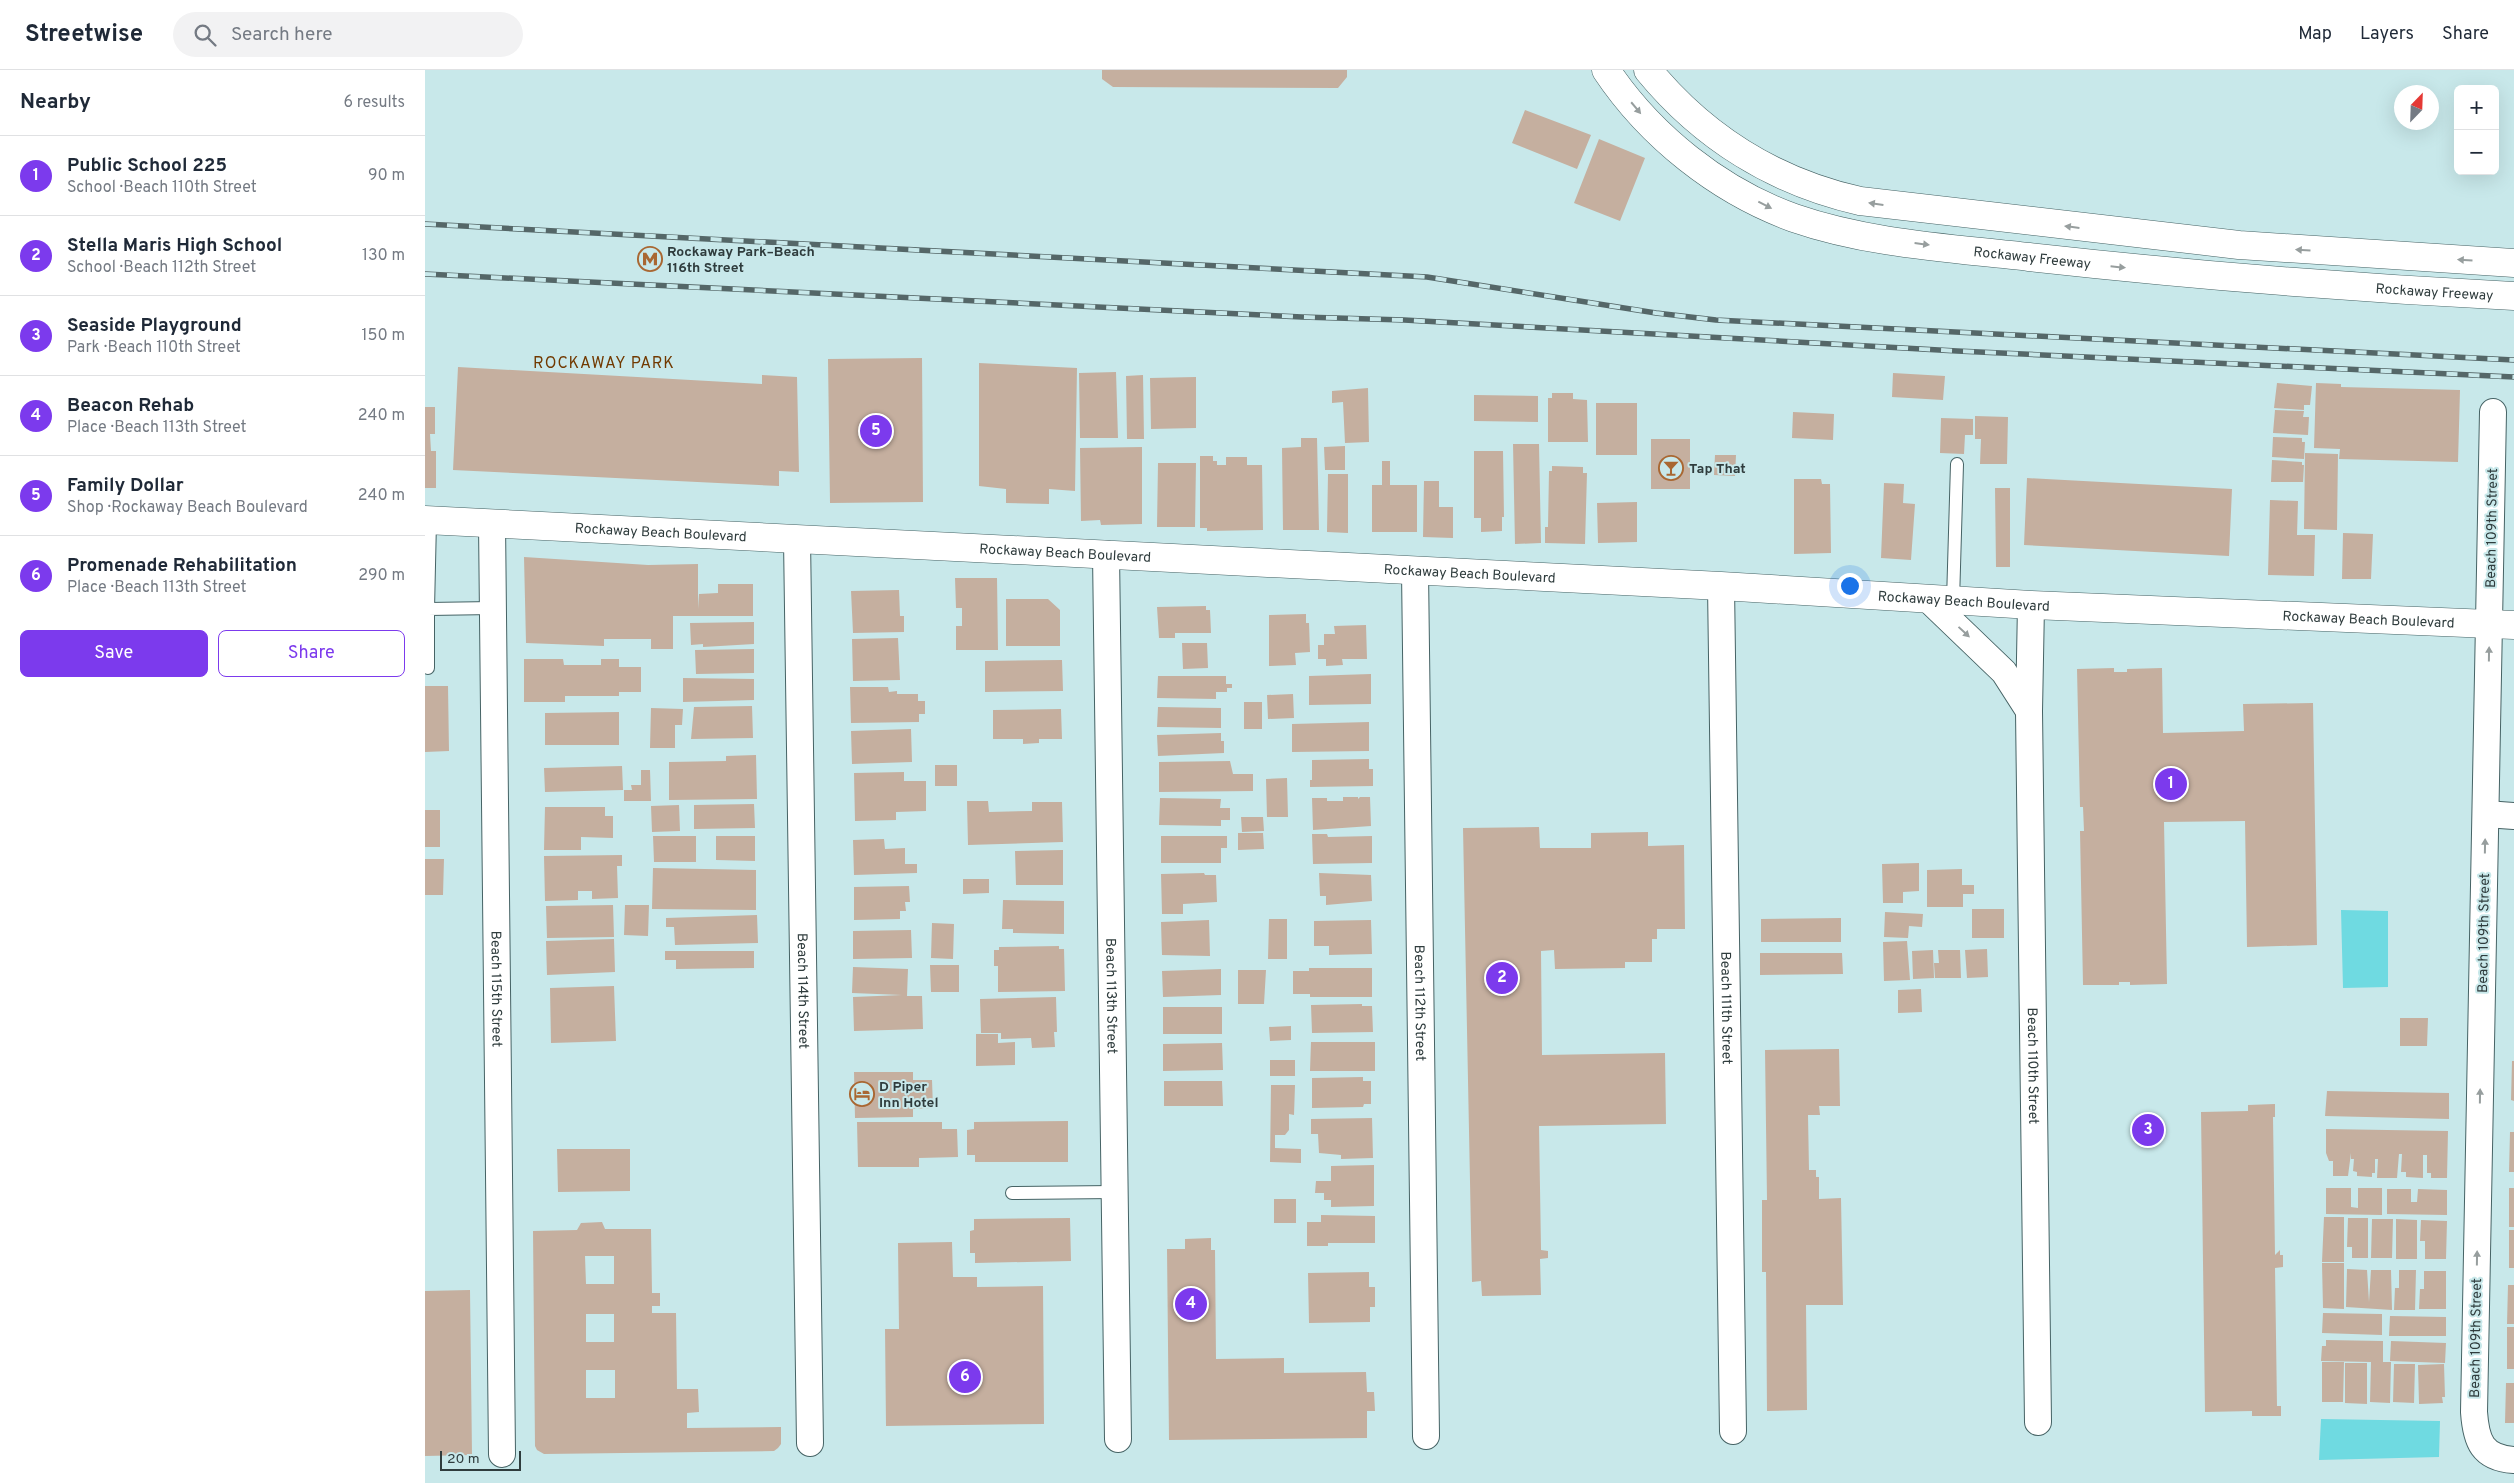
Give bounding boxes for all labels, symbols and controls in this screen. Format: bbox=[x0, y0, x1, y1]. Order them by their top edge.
search box bbox=[173, 12, 523, 57]
text: Streetwise bbox=[25, 20, 143, 50]
icon: search bbox=[191, 21, 219, 49]
text: Search here bbox=[231, 23, 333, 47]
text: Map bbox=[2298, 23, 2332, 46]
text: Layers bbox=[2360, 23, 2414, 46]
text: Share bbox=[2442, 23, 2489, 46]
north arrow bbox=[2394, 85, 2439, 130]
map controls bbox=[2454, 85, 2499, 175]
button: + bbox=[2454, 85, 2499, 130]
text: Nearby bbox=[20, 89, 91, 116]
text: 6 results bbox=[343, 93, 405, 113]
one-way arrow bbox=[1631, 101, 1642, 114]
button: − bbox=[2454, 130, 2499, 175]
text: Public School 225 bbox=[67, 154, 227, 178]
text: 1 bbox=[33, 166, 39, 186]
text: 90 m bbox=[368, 166, 405, 186]
text: School · Beach 110th Street bbox=[67, 178, 257, 198]
one-way arrow bbox=[1867, 199, 1883, 207]
one-way arrow bbox=[1758, 201, 1772, 209]
one-way arrow bbox=[2064, 223, 2080, 231]
text: Stella Maris High School bbox=[67, 234, 282, 258]
one-way arrow bbox=[1914, 240, 1930, 248]
place label: Rockaway Park–Beach 116th Street bbox=[667, 244, 815, 277]
street label: Rockaway Freeway bbox=[1972, 244, 2092, 274]
text: 2 bbox=[31, 246, 41, 266]
text: 130 m bbox=[362, 246, 405, 266]
metro station icon: Rockaway Park–Beach 116th Street bbox=[637, 246, 663, 272]
one-way arrow bbox=[2295, 246, 2311, 254]
one-way arrow bbox=[2457, 256, 2473, 264]
text: School · Beach 112th Street bbox=[67, 258, 256, 278]
one-way arrow bbox=[2110, 263, 2126, 271]
street label: Rockaway Freeway bbox=[2375, 281, 2494, 305]
text: Seaside Playground bbox=[67, 314, 242, 338]
text: 3 bbox=[31, 326, 41, 346]
text: 150 m bbox=[362, 326, 405, 346]
text: Park · Beach 110th Street bbox=[67, 338, 241, 358]
district label: ROCKAWAY PARK bbox=[533, 354, 675, 374]
text: Beacon Rehab bbox=[67, 394, 194, 418]
text: 4 bbox=[31, 406, 41, 426]
text: 240 m bbox=[358, 406, 405, 426]
pin: 5 bbox=[860, 412, 892, 450]
text: Place · Beach 113th Street bbox=[67, 418, 247, 438]
bar icon: Tap That bbox=[1658, 455, 1684, 481]
place label: Tap That bbox=[1689, 461, 1746, 478]
street label: Beach 109th Street bbox=[2483, 468, 2502, 588]
text: Family Dollar bbox=[67, 474, 184, 498]
text: 5 bbox=[31, 486, 41, 506]
text: 240 m bbox=[358, 486, 405, 506]
text: Shop · Rockaway Beach Boulevard bbox=[67, 498, 308, 518]
street label: Rockaway Beach Boulevard bbox=[574, 521, 747, 546]
street label: Rockaway Beach Boulevard bbox=[979, 541, 1152, 567]
text: Promenade Rehabilitation bbox=[67, 554, 297, 578]
street label: Rockaway Beach Boulevard bbox=[1383, 562, 1556, 588]
text: 6 bbox=[31, 566, 41, 586]
text: 290 m bbox=[358, 566, 405, 586]
your location bbox=[1837, 573, 1863, 599]
text: Place · Beach 113th Street bbox=[67, 578, 247, 598]
street label: Rockaway Beach Boulevard bbox=[1877, 589, 2050, 616]
street label: Rockaway Beach Boulevard bbox=[2282, 608, 2455, 633]
one-way arrow bbox=[1958, 626, 1970, 638]
button: Save bbox=[20, 630, 208, 677]
button: Share bbox=[218, 630, 405, 677]
one-way arrow bbox=[2485, 646, 2493, 662]
pin: 1 bbox=[2155, 765, 2187, 803]
one-way arrow bbox=[2481, 837, 2489, 853]
street label: Beach 109th Street bbox=[2475, 873, 2494, 993]
street label: Beach 115th Street bbox=[486, 931, 505, 1047]
street label: Beach 114th Street bbox=[793, 933, 811, 1049]
street label: Beach 113th Street bbox=[1101, 938, 1120, 1054]
street label: Beach 112th Street bbox=[1410, 945, 1428, 1061]
street label: Beach 111th Street bbox=[1716, 951, 1735, 1065]
pin: 2 bbox=[1486, 959, 1518, 997]
street label: Beach 110th Street bbox=[2023, 1007, 2041, 1124]
place label: D Piper Inn Hotel bbox=[879, 1079, 938, 1112]
hotel icon: D Piper Inn Hotel bbox=[849, 1081, 875, 1107]
one-way arrow bbox=[2476, 1087, 2484, 1103]
pin: 3 bbox=[2132, 1111, 2164, 1149]
one-way arrow bbox=[2473, 1250, 2481, 1266]
street label: Beach 109th Street bbox=[2467, 1278, 2486, 1398]
pin: 4 bbox=[1175, 1285, 1207, 1323]
pin: 6 bbox=[949, 1358, 981, 1396]
scale bar bbox=[440, 1448, 521, 1471]
text: 20 m bbox=[447, 1451, 480, 1468]

